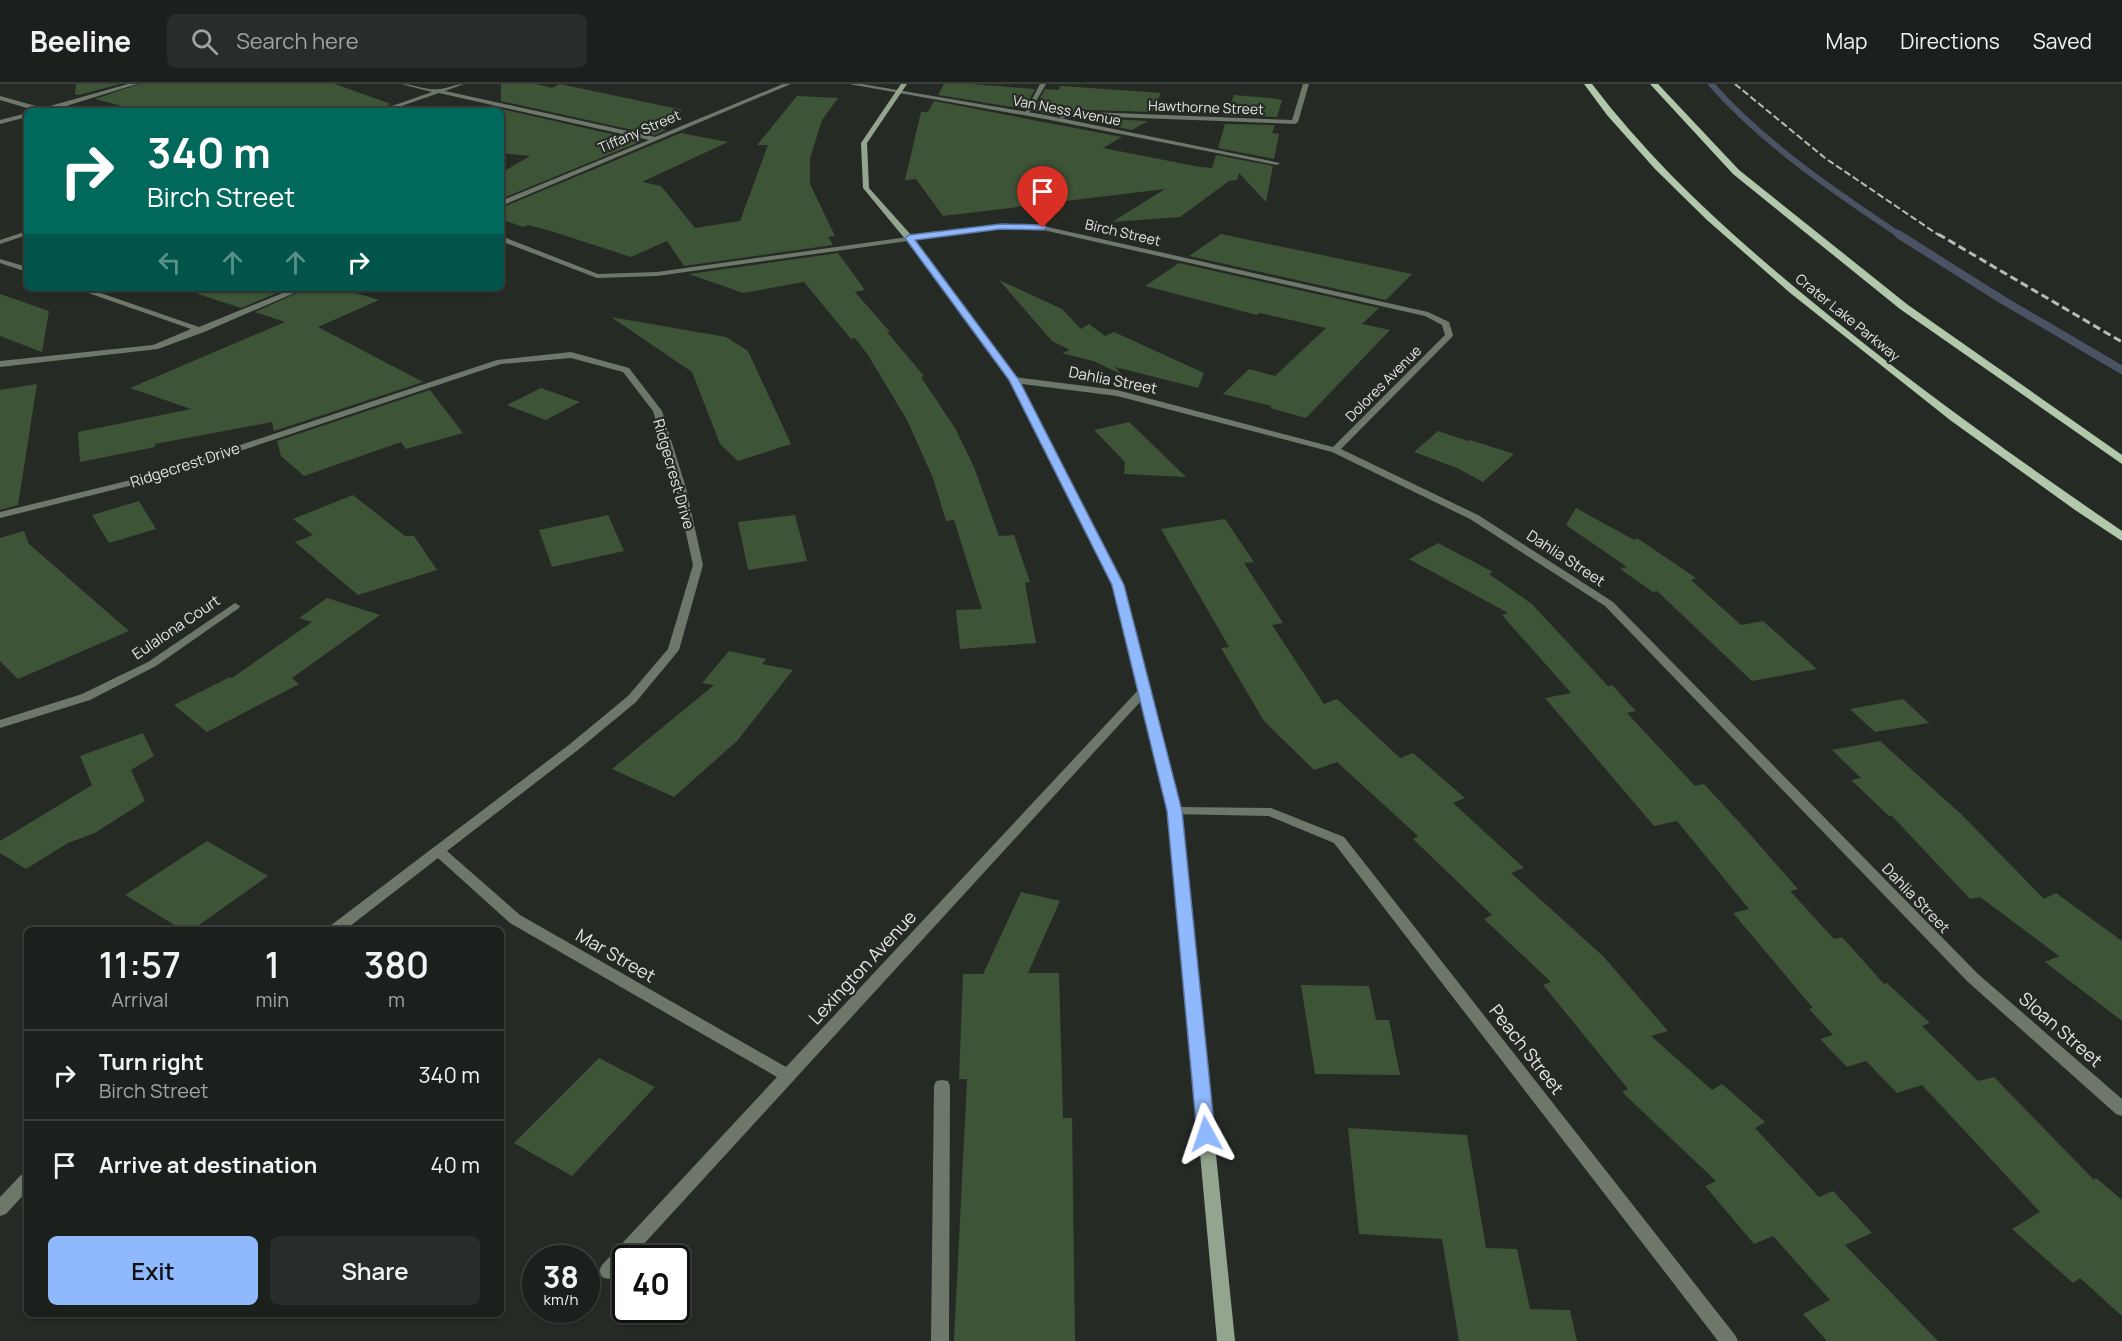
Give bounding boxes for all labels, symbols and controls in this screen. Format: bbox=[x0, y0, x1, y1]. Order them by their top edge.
search box bbox=[167, 14, 587, 68]
text: Beeline bbox=[30, 22, 131, 60]
icon: search bbox=[188, 25, 221, 58]
text: Search here bbox=[236, 26, 359, 56]
text: Map bbox=[1826, 27, 1867, 55]
text: Directions bbox=[1900, 27, 2000, 55]
text: Saved bbox=[2033, 27, 2092, 55]
street label: Van Ness Avenue bbox=[1011, 90, 1123, 130]
street label: Hawthorne Street bbox=[1148, 95, 1264, 119]
street label: Tiffany Street bbox=[595, 105, 683, 157]
text: 340 m bbox=[147, 123, 271, 181]
icon: right bbox=[48, 132, 126, 210]
pin bbox=[1017, 166, 1068, 228]
icon: arrive bbox=[1026, 175, 1059, 208]
text: Birch Street bbox=[147, 178, 295, 215]
street label: Birch Street bbox=[1083, 214, 1163, 250]
icon: left bbox=[153, 246, 186, 279]
icon: ahead bbox=[216, 246, 249, 279]
icon: ahead bbox=[279, 246, 312, 279]
icon: right bbox=[342, 246, 375, 279]
street label: Crater Lake Parkway bbox=[1792, 269, 1905, 366]
street label: Dolores Avenue bbox=[1341, 341, 1425, 425]
street label: Dahlia Street bbox=[1067, 361, 1159, 399]
street label: Ridgecrest Drive bbox=[648, 416, 700, 532]
street label: Ridgecrest Drive bbox=[128, 437, 243, 493]
street label: Dahlia Street bbox=[1523, 525, 1609, 591]
street label: Eulalona Court bbox=[128, 590, 224, 664]
street label: Dahlia Street bbox=[1877, 858, 1955, 938]
street label: Lexington Avenue bbox=[803, 905, 921, 1029]
street label: Mar Street bbox=[572, 923, 660, 987]
text: 11:57 bbox=[99, 940, 181, 989]
text: 1 bbox=[265, 940, 280, 989]
text: 380 bbox=[364, 940, 429, 989]
text: Arrival bbox=[111, 986, 168, 1013]
text: min bbox=[256, 986, 289, 1013]
text: m bbox=[388, 986, 405, 1013]
street label: Sloan Street bbox=[2014, 986, 2108, 1072]
street label: Peach Street bbox=[1484, 999, 1570, 1099]
text: Turn right bbox=[99, 1047, 204, 1077]
icon: right bbox=[48, 1059, 81, 1092]
text: 340 m bbox=[418, 1060, 480, 1090]
text: Birch Street bbox=[99, 1077, 209, 1104]
position arrow bbox=[1174, 1102, 1238, 1166]
icon: arrive bbox=[48, 1149, 81, 1182]
text: Arrive at destination bbox=[99, 1150, 317, 1180]
text: 40 m bbox=[431, 1150, 480, 1180]
button: Exit bbox=[48, 1236, 258, 1305]
button: Share bbox=[270, 1236, 480, 1305]
speed limit sign: 40 bbox=[612, 1245, 690, 1323]
text: 38 bbox=[543, 1256, 579, 1297]
text: km/h bbox=[544, 1289, 578, 1310]

